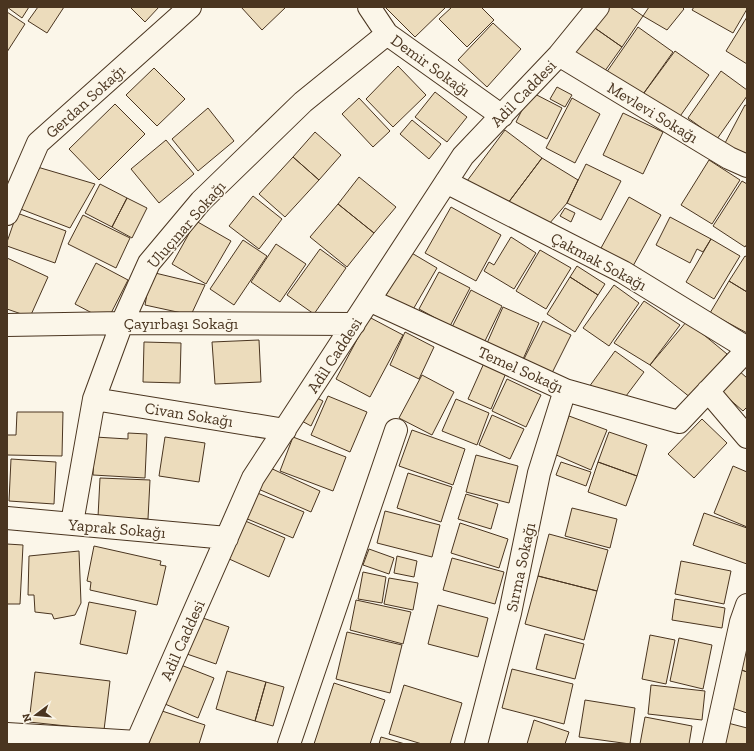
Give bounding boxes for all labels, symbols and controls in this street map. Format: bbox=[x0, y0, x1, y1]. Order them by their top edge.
street label: Demir Sokağı bbox=[387, 30, 474, 101]
street label: Adil Caddesi bbox=[487, 55, 560, 131]
street label: Gerdan Sokağı bbox=[42, 60, 129, 142]
street label: Mevlevi Sokağı bbox=[604, 78, 702, 147]
street label: Uluçınar Sokağı bbox=[143, 176, 230, 272]
street label: Çakmak Sokağı bbox=[548, 228, 650, 295]
street label: Çayırbaşı Sokağı bbox=[124, 314, 239, 333]
street label: Adil Caddesi bbox=[303, 314, 366, 396]
street label: Temel Sokağı bbox=[475, 342, 567, 397]
street label: Civan Sokağı bbox=[143, 398, 235, 431]
street label: Yaprak Sokağı bbox=[66, 515, 167, 542]
street label: Sırma Sokağı bbox=[502, 520, 539, 614]
street label: Adil Caddesi bbox=[156, 597, 209, 683]
north arrow bbox=[16, 695, 56, 735]
text: N bbox=[19, 711, 34, 723]

